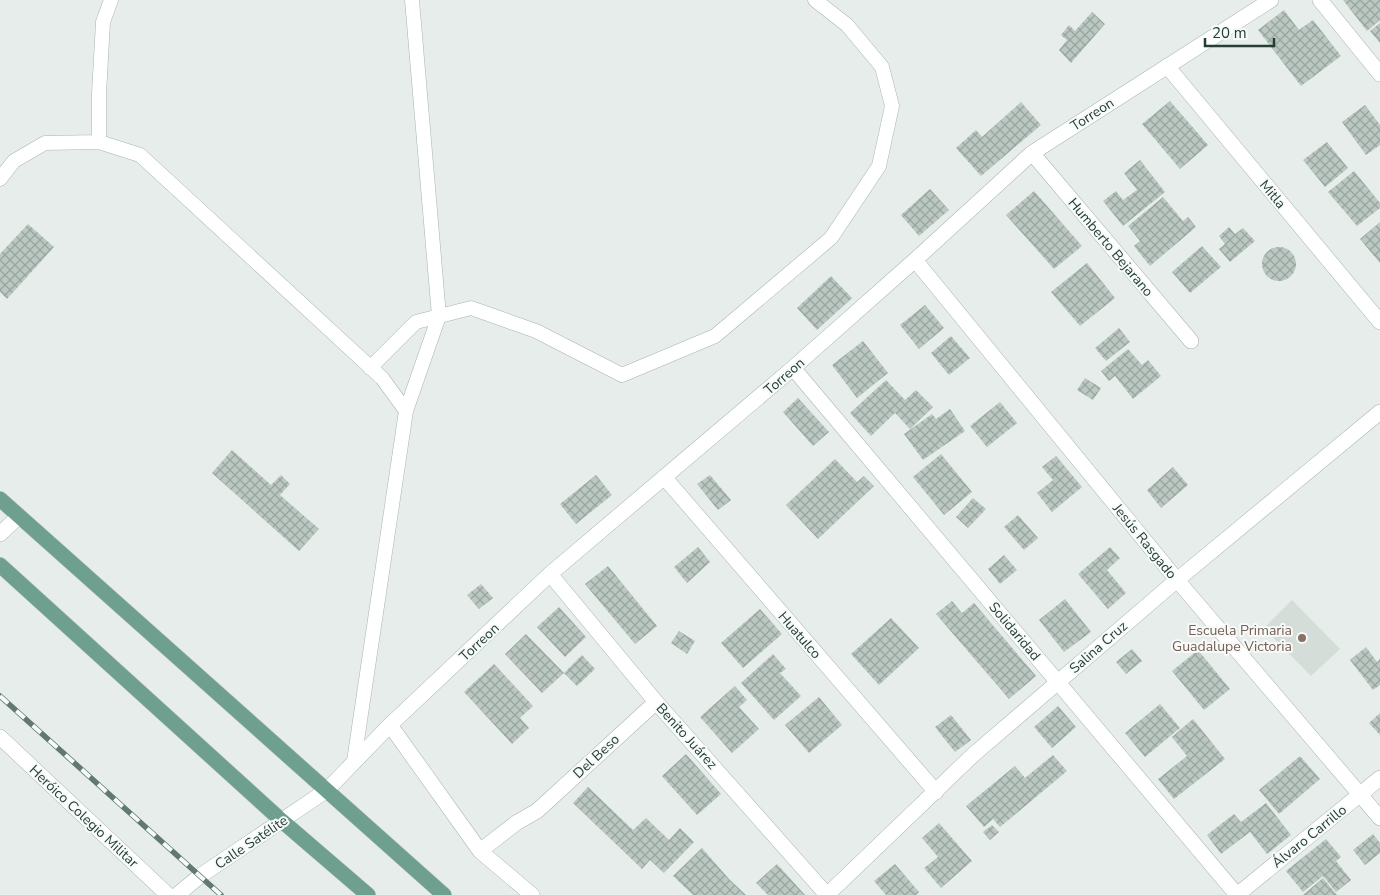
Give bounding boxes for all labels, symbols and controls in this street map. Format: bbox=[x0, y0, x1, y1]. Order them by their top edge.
scale bar bbox=[1205, 15, 1274, 47]
text: 20 m bbox=[1212, 23, 1247, 43]
street label: Torreon bbox=[1067, 93, 1118, 136]
street label: Mitla bbox=[1255, 176, 1290, 213]
street label: Humberto Bejarano bbox=[1064, 194, 1158, 301]
street label: Torreon bbox=[760, 353, 809, 399]
street label: Jesús Rasgado bbox=[1108, 499, 1181, 583]
street label: Solidaridad bbox=[984, 598, 1045, 665]
street label: Huatulco bbox=[774, 608, 826, 663]
street label: Salina Cruz bbox=[1065, 617, 1132, 678]
street label: Torreon bbox=[455, 619, 503, 666]
place label: Escuela Primaria Guadalupe Victoria bbox=[1172, 621, 1292, 656]
marker: Escuela Primaria Guadalupe Victoria bbox=[1296, 632, 1308, 644]
street label: Benito Juárez bbox=[652, 699, 722, 774]
street label: Del Beso bbox=[569, 730, 624, 783]
street label: Heróico Colegio Militar bbox=[25, 761, 142, 872]
street label: Álvaro Carrillo bbox=[1268, 800, 1351, 872]
street label: Calle Satélite bbox=[211, 811, 291, 874]

